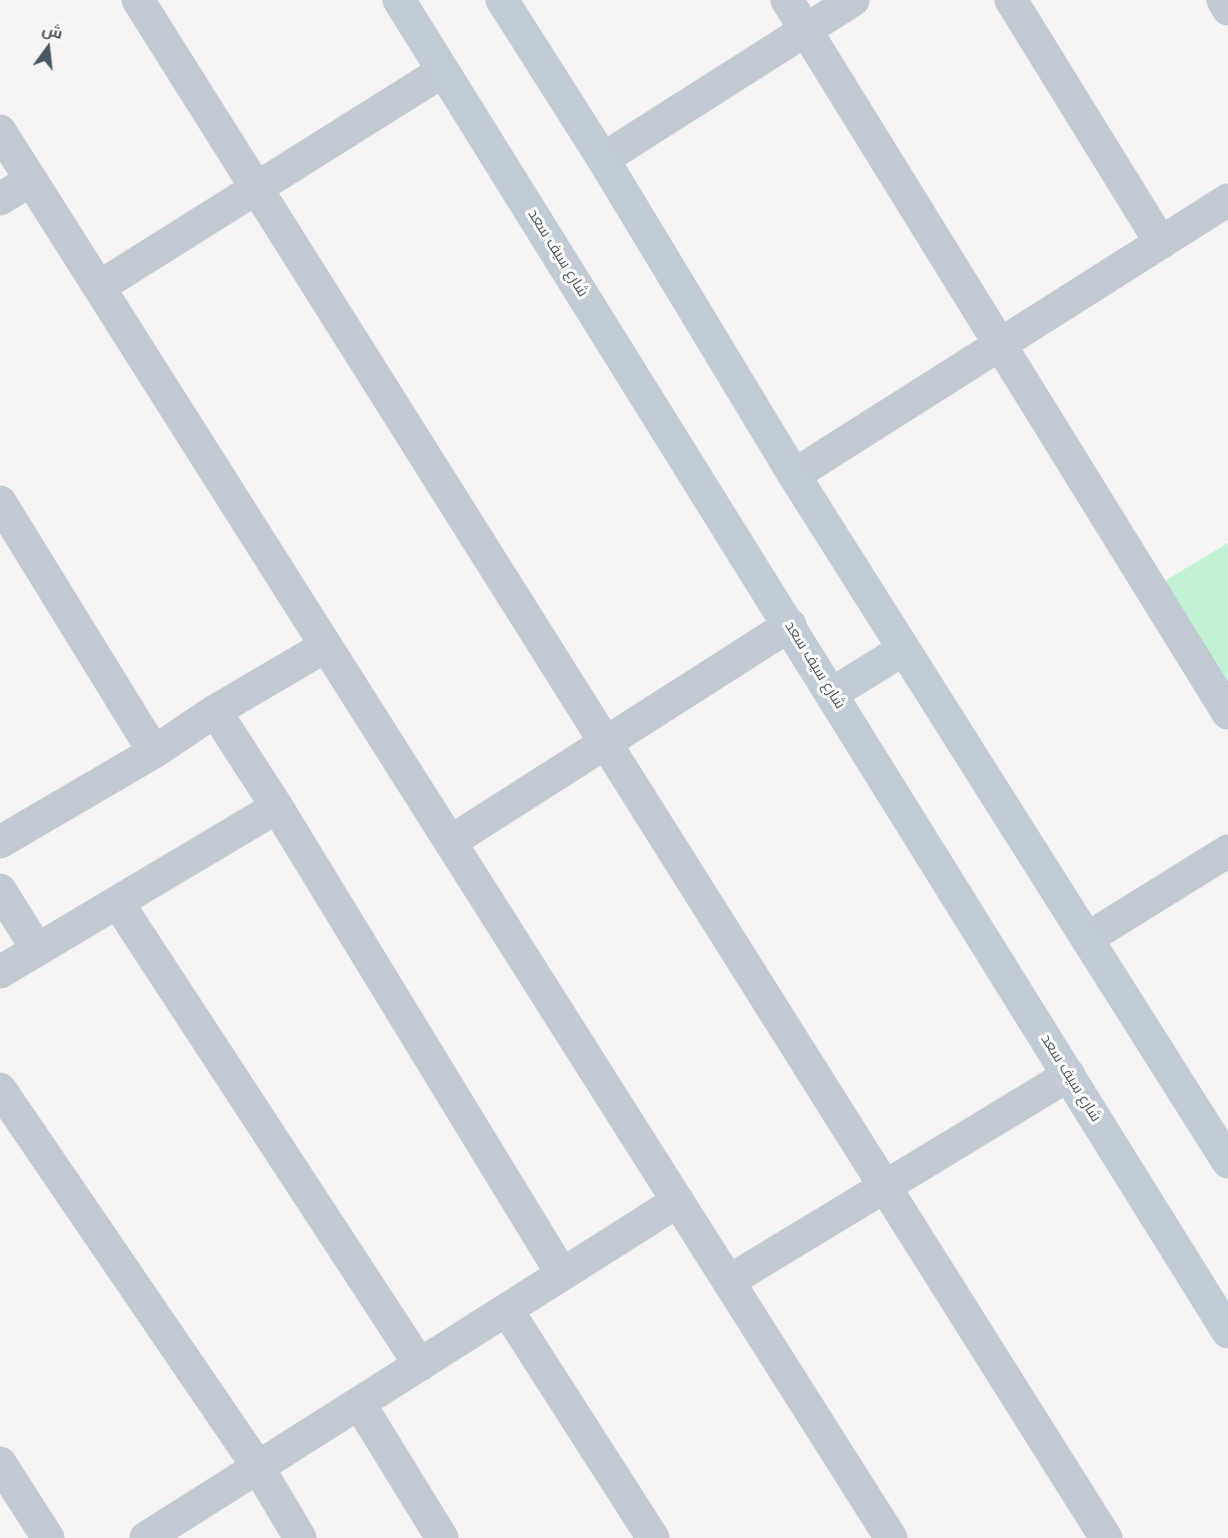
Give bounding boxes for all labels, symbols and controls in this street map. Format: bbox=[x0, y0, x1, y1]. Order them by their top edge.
north arrow bbox=[18, 18, 78, 78]
text: ش bbox=[40, 18, 65, 43]
street label: شارع سيف سعد bbox=[524, 206, 592, 300]
street label: شارع سيف سعد bbox=[781, 618, 849, 712]
street label: شارع سيف سعد bbox=[1037, 1031, 1105, 1125]

